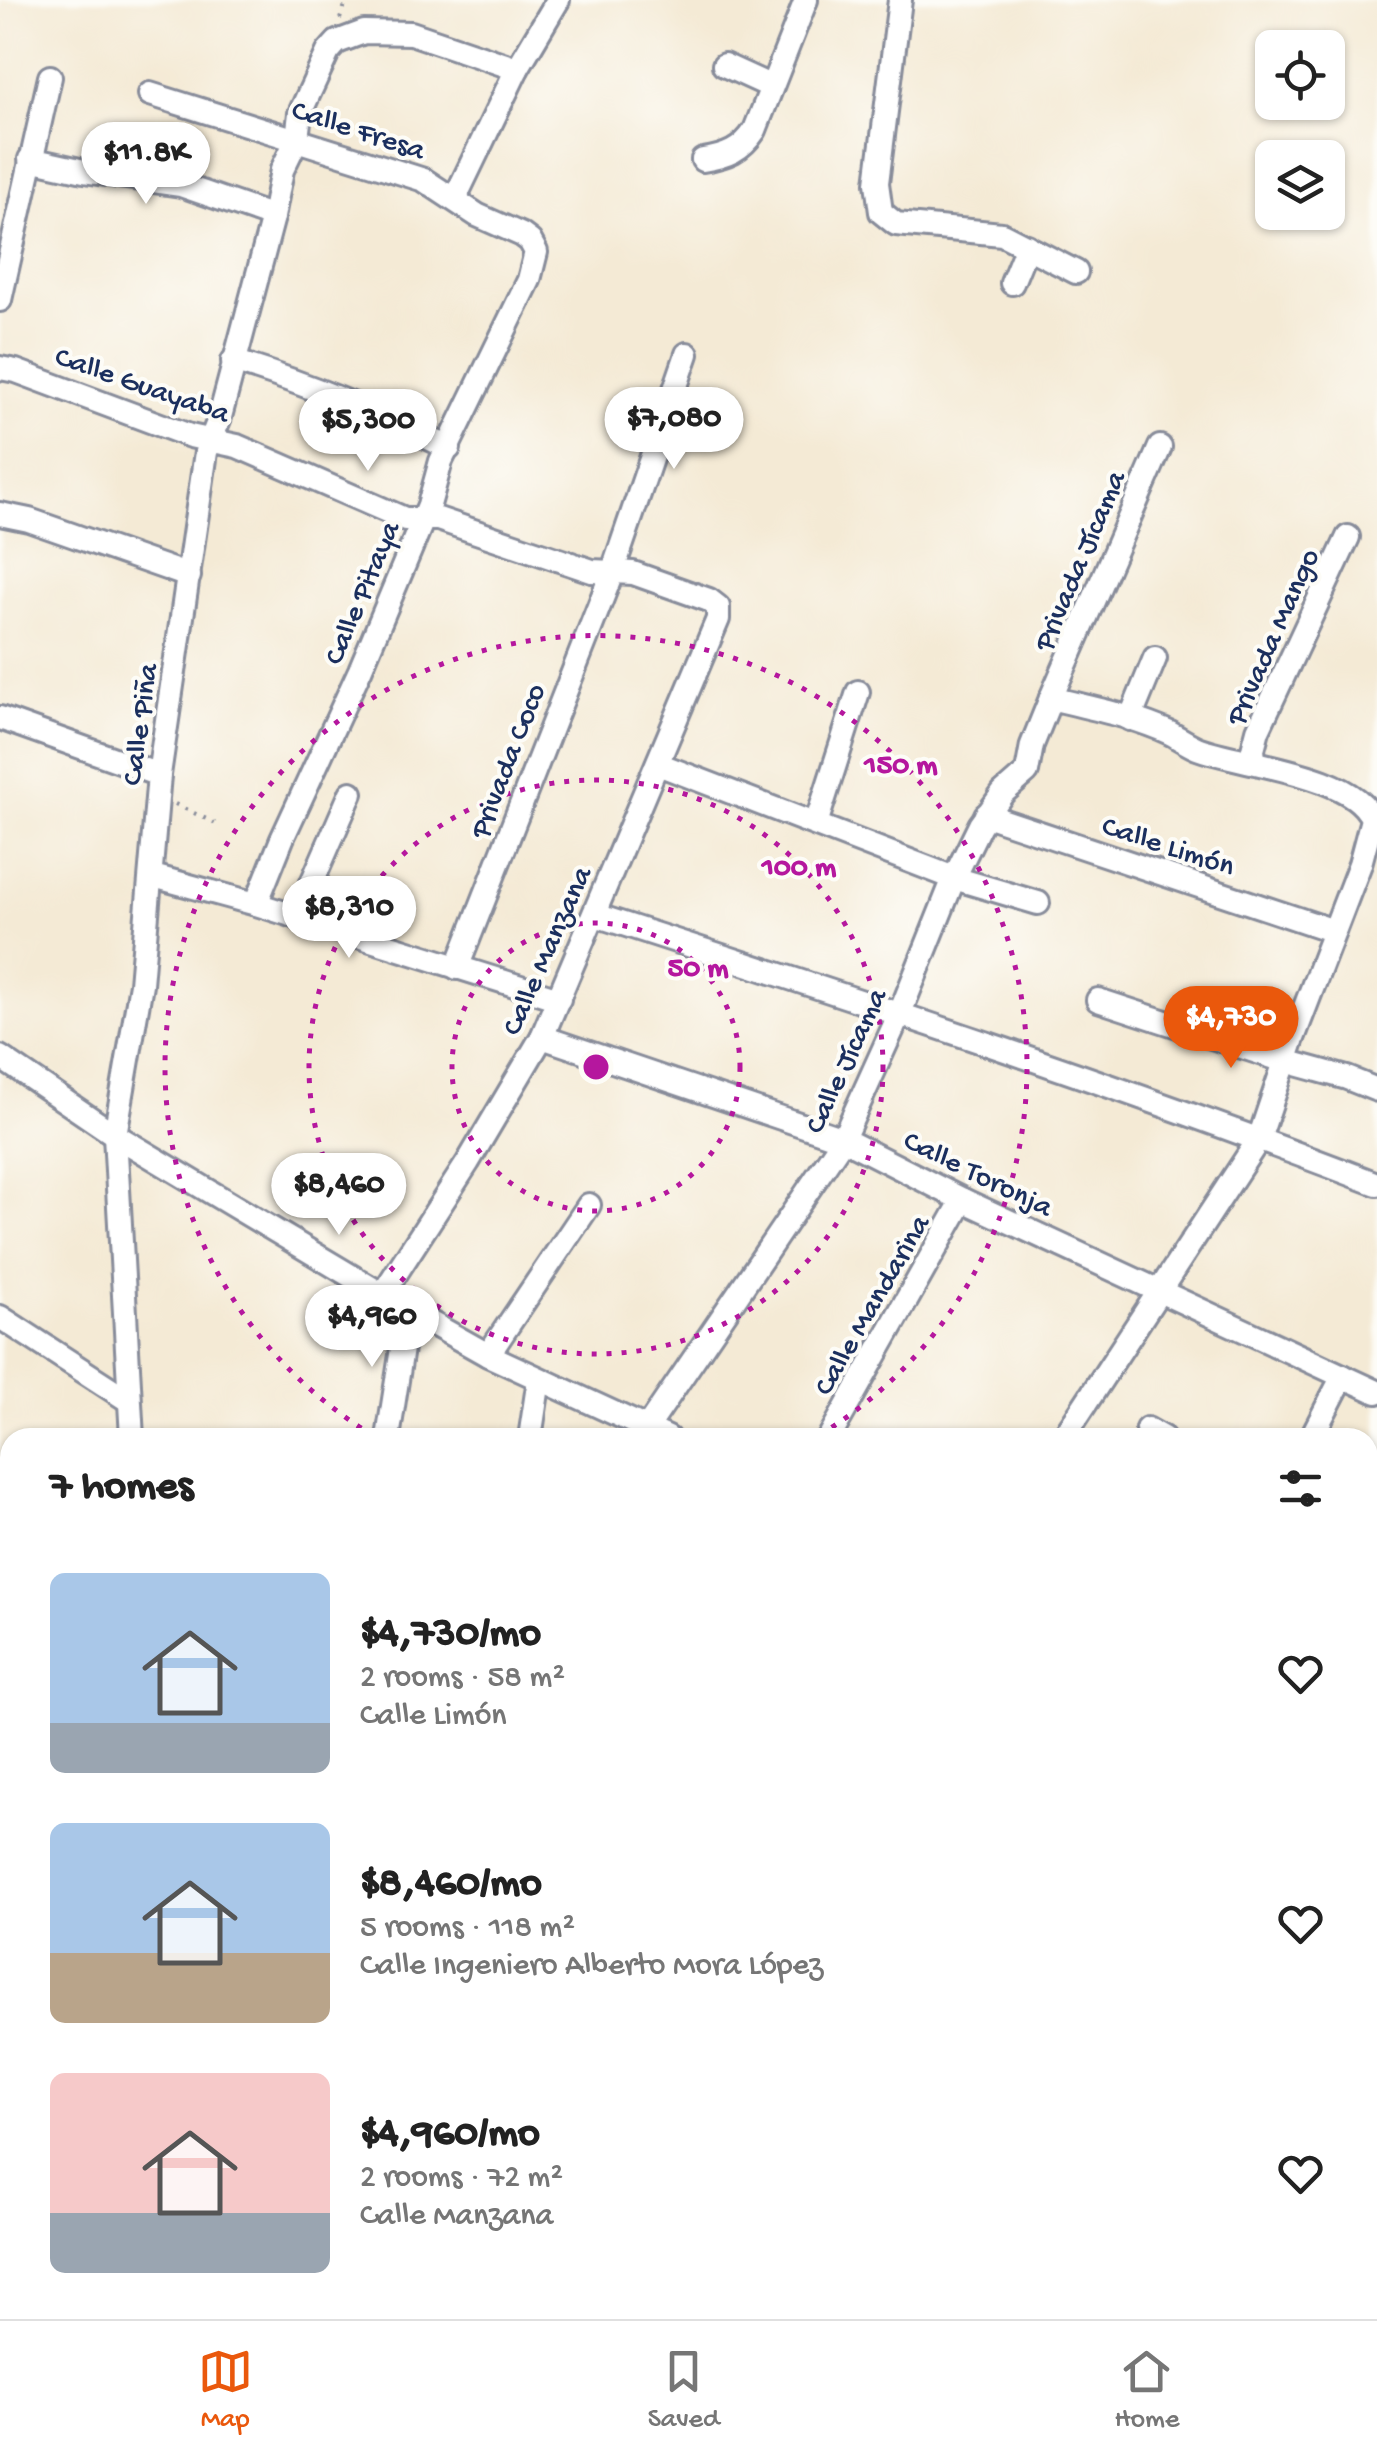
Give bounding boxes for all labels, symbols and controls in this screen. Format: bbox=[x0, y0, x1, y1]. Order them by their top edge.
map controls bbox=[1255, 30, 1345, 230]
button: locate bbox=[1255, 30, 1345, 120]
street label: Calle Fresa bbox=[287, 94, 430, 171]
pin: $11.8K bbox=[65, 122, 227, 207]
text: $11.8K bbox=[103, 135, 189, 173]
button: layers bbox=[1255, 140, 1345, 230]
street label: Calle Guayaba bbox=[50, 341, 235, 434]
pin: $7,080 bbox=[593, 387, 755, 472]
pin: $5,300 bbox=[287, 389, 449, 474]
text: $7,080 bbox=[627, 400, 721, 438]
text: $5,300 bbox=[321, 402, 415, 440]
street label: Privada Jícama bbox=[1028, 465, 1136, 658]
street label: Calle Pitaya bbox=[318, 516, 410, 671]
street label: Privada Mango bbox=[1220, 544, 1330, 732]
street label: Calle Piña bbox=[117, 660, 169, 788]
street label: Privada Coco bbox=[464, 679, 556, 845]
text: 150 m bbox=[863, 750, 938, 785]
street label: Calle Limón bbox=[1097, 810, 1238, 886]
text: 100 m bbox=[761, 852, 837, 887]
street label: Calle Manzana bbox=[496, 861, 603, 1042]
pin: $8,310 bbox=[268, 876, 430, 961]
text: $8,310 bbox=[304, 889, 394, 927]
text: 50 m bbox=[667, 953, 729, 988]
street label: Calle Jícama bbox=[799, 983, 897, 1140]
pin: $4,730 bbox=[1150, 986, 1312, 1071]
text: $4,730 bbox=[1186, 999, 1276, 1037]
centre of rings bbox=[578, 1049, 614, 1085]
street label: Calle Toronja bbox=[897, 1125, 1059, 1228]
pin: $8,460 bbox=[258, 1153, 420, 1238]
text: $8,460 bbox=[293, 1166, 385, 1204]
street label: Calle Mandarina bbox=[808, 1209, 940, 1403]
pin: $4,960 bbox=[291, 1285, 453, 1370]
text: $4,960 bbox=[327, 1298, 417, 1336]
icon: filters bbox=[1273, 1461, 1328, 1516]
text: 7 homes bbox=[50, 1464, 193, 1513]
text: $4,730/mo bbox=[360, 1611, 541, 1660]
icon: home bbox=[130, 1613, 250, 1733]
icon: heart bbox=[1273, 1646, 1328, 1701]
text: 2 rooms · 58 m² bbox=[360, 1660, 565, 1698]
text: Calle Limón bbox=[360, 1698, 506, 1736]
text: $8,460/mo bbox=[360, 1861, 542, 1910]
icon: home bbox=[130, 1863, 250, 1983]
icon: heart bbox=[1273, 1896, 1328, 1951]
text: 5 rooms · 118 m² bbox=[360, 1910, 575, 1948]
text: Calle Ingeniero Alberto Mora López bbox=[360, 1948, 823, 1986]
text: $4,960/mo bbox=[360, 2111, 540, 2160]
icon: home bbox=[130, 2113, 250, 2233]
icon: heart bbox=[1273, 2146, 1328, 2201]
text: 2 rooms · 72 m² bbox=[360, 2160, 563, 2198]
text: Calle Manzana bbox=[360, 2198, 553, 2236]
tab: Map bbox=[198, 2344, 253, 2437]
tab: Saved bbox=[648, 2344, 719, 2437]
tab: Home bbox=[1115, 2344, 1179, 2437]

